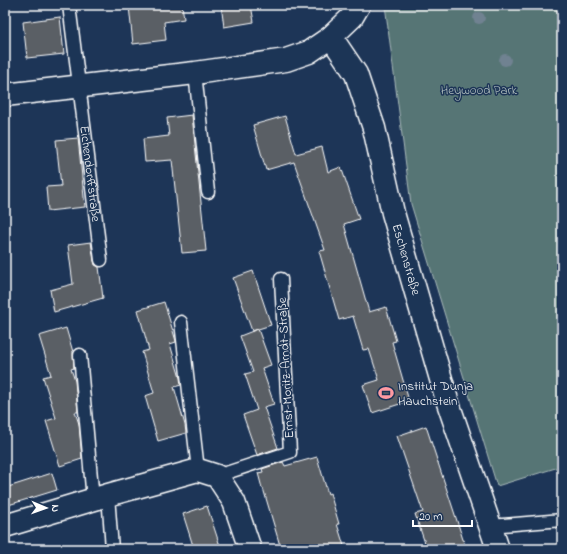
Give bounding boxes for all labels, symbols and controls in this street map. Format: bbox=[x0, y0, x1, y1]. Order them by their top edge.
park label: Heywood Park bbox=[441, 81, 518, 101]
street label: Eichendorffstraße bbox=[75, 125, 106, 223]
street label: Eschenstraße bbox=[387, 222, 426, 298]
street label: Ernst-Moritz-Arndt-Straße bbox=[273, 297, 299, 439]
place label: Institut Dunja Hauchstein bbox=[398, 377, 473, 411]
sports icon: Institut Dunja Hauchstein bbox=[377, 384, 395, 402]
north arrow bbox=[26, 488, 66, 528]
scale bar bbox=[413, 502, 472, 528]
text: N bbox=[47, 504, 63, 512]
text: 20 m bbox=[419, 508, 442, 526]

